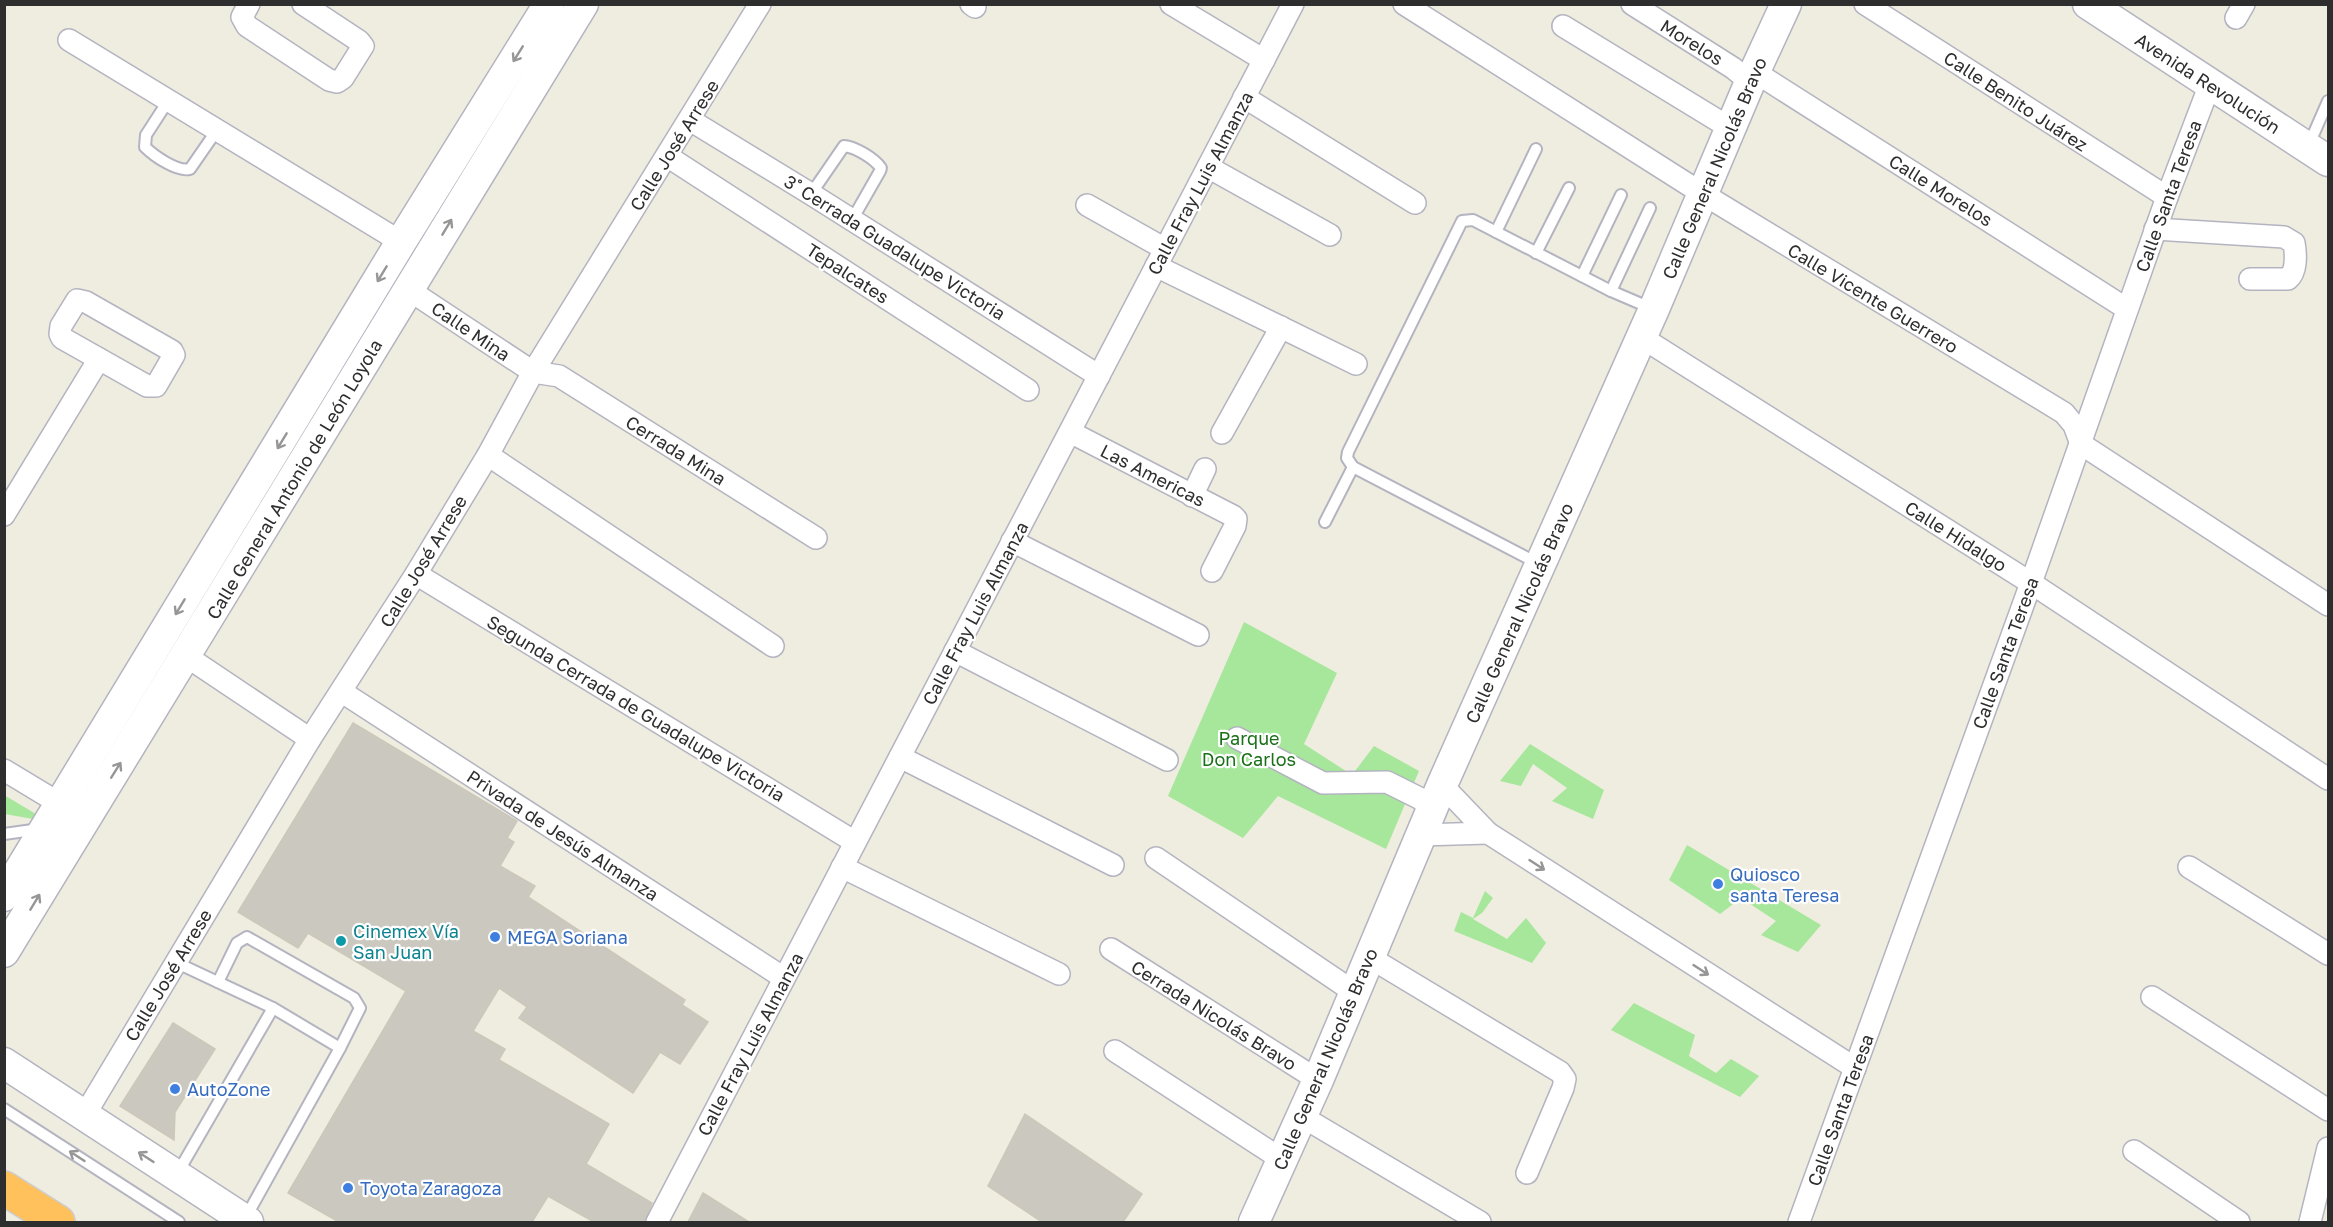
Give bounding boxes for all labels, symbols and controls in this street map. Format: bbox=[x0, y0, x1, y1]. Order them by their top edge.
street label: Morelos bbox=[1657, 14, 1727, 70]
street label: Avenida Revolución bbox=[2131, 28, 2285, 138]
one-way arrow bbox=[511, 45, 523, 62]
street label: Calle Benito Juárez bbox=[1940, 46, 2092, 156]
street label: Calle General Nicolás Bravo bbox=[1657, 54, 1771, 282]
street label: Calle José Arrese bbox=[625, 75, 723, 215]
street label: Calle Fray Luis Almanza bbox=[1142, 88, 1258, 278]
street label: Calle Santa Teresa bbox=[2130, 117, 2206, 275]
street label: Calle Morelos bbox=[1885, 149, 1997, 231]
street label: 3˚ Cerrada Guadalupe Victoria bbox=[780, 170, 1010, 324]
one-way arrow bbox=[442, 219, 454, 236]
street label: Tepalcates bbox=[803, 238, 893, 308]
street label: Calle Vicente Guerrero bbox=[1784, 238, 1962, 358]
one-way arrow bbox=[376, 265, 388, 282]
street label: Calle Mina bbox=[427, 297, 515, 365]
street label: Calle General Antonio de León Loyola bbox=[201, 335, 387, 623]
street label: Cerrada Mina bbox=[622, 410, 730, 490]
one-way arrow bbox=[276, 432, 288, 449]
street label: Las Americas bbox=[1097, 439, 1209, 511]
street label: Calle José Arrese bbox=[375, 491, 471, 631]
street label: Calle Hidalgo bbox=[1901, 496, 2011, 576]
street label: Calle General Nicolás Bravo bbox=[1460, 499, 1578, 727]
street label: Calle Fray Luis Almanza bbox=[917, 518, 1033, 708]
street label: Calle Santa Teresa bbox=[1967, 574, 2043, 732]
one-way arrow bbox=[174, 598, 186, 615]
street label: Segunda Cerrada de Guadalupe Victoria bbox=[483, 610, 789, 806]
park label: Parque Don Carlos bbox=[1202, 727, 1296, 770]
one-way arrow bbox=[110, 762, 122, 779]
street label: Privada de Jesús Almanza bbox=[463, 765, 663, 905]
one-way arrow bbox=[1528, 859, 1545, 871]
place label: Quiosco santa Teresa bbox=[1730, 863, 1839, 906]
marker: Quiosco santa Teresa bbox=[1711, 877, 1725, 891]
one-way arrow bbox=[29, 894, 41, 911]
street label: Calle José Arrese bbox=[120, 905, 216, 1045]
place label: Cinemex Vía San Juan bbox=[353, 920, 459, 963]
place label: MEGA Soriana bbox=[507, 926, 628, 948]
marker: MEGA Soriana bbox=[488, 930, 502, 944]
marker: Cinemex Vía San Juan bbox=[334, 934, 348, 948]
street label: Calle General Nicolás Bravo bbox=[1268, 945, 1382, 1173]
street label: Calle Fray Luis Almanza bbox=[692, 949, 808, 1139]
street label: Cerrada Nicolás Bravo bbox=[1127, 955, 1301, 1075]
one-way arrow bbox=[1692, 964, 1709, 977]
street label: Calle Santa Teresa bbox=[1802, 1031, 1878, 1189]
place label: AutoZone bbox=[187, 1078, 270, 1100]
marker: AutoZone bbox=[168, 1082, 182, 1096]
one-way arrow bbox=[69, 1150, 86, 1162]
one-way arrow bbox=[138, 1150, 155, 1162]
place label: Toyota Zaragoza bbox=[360, 1177, 502, 1199]
marker: Toyota Zaragoza bbox=[341, 1181, 355, 1195]

